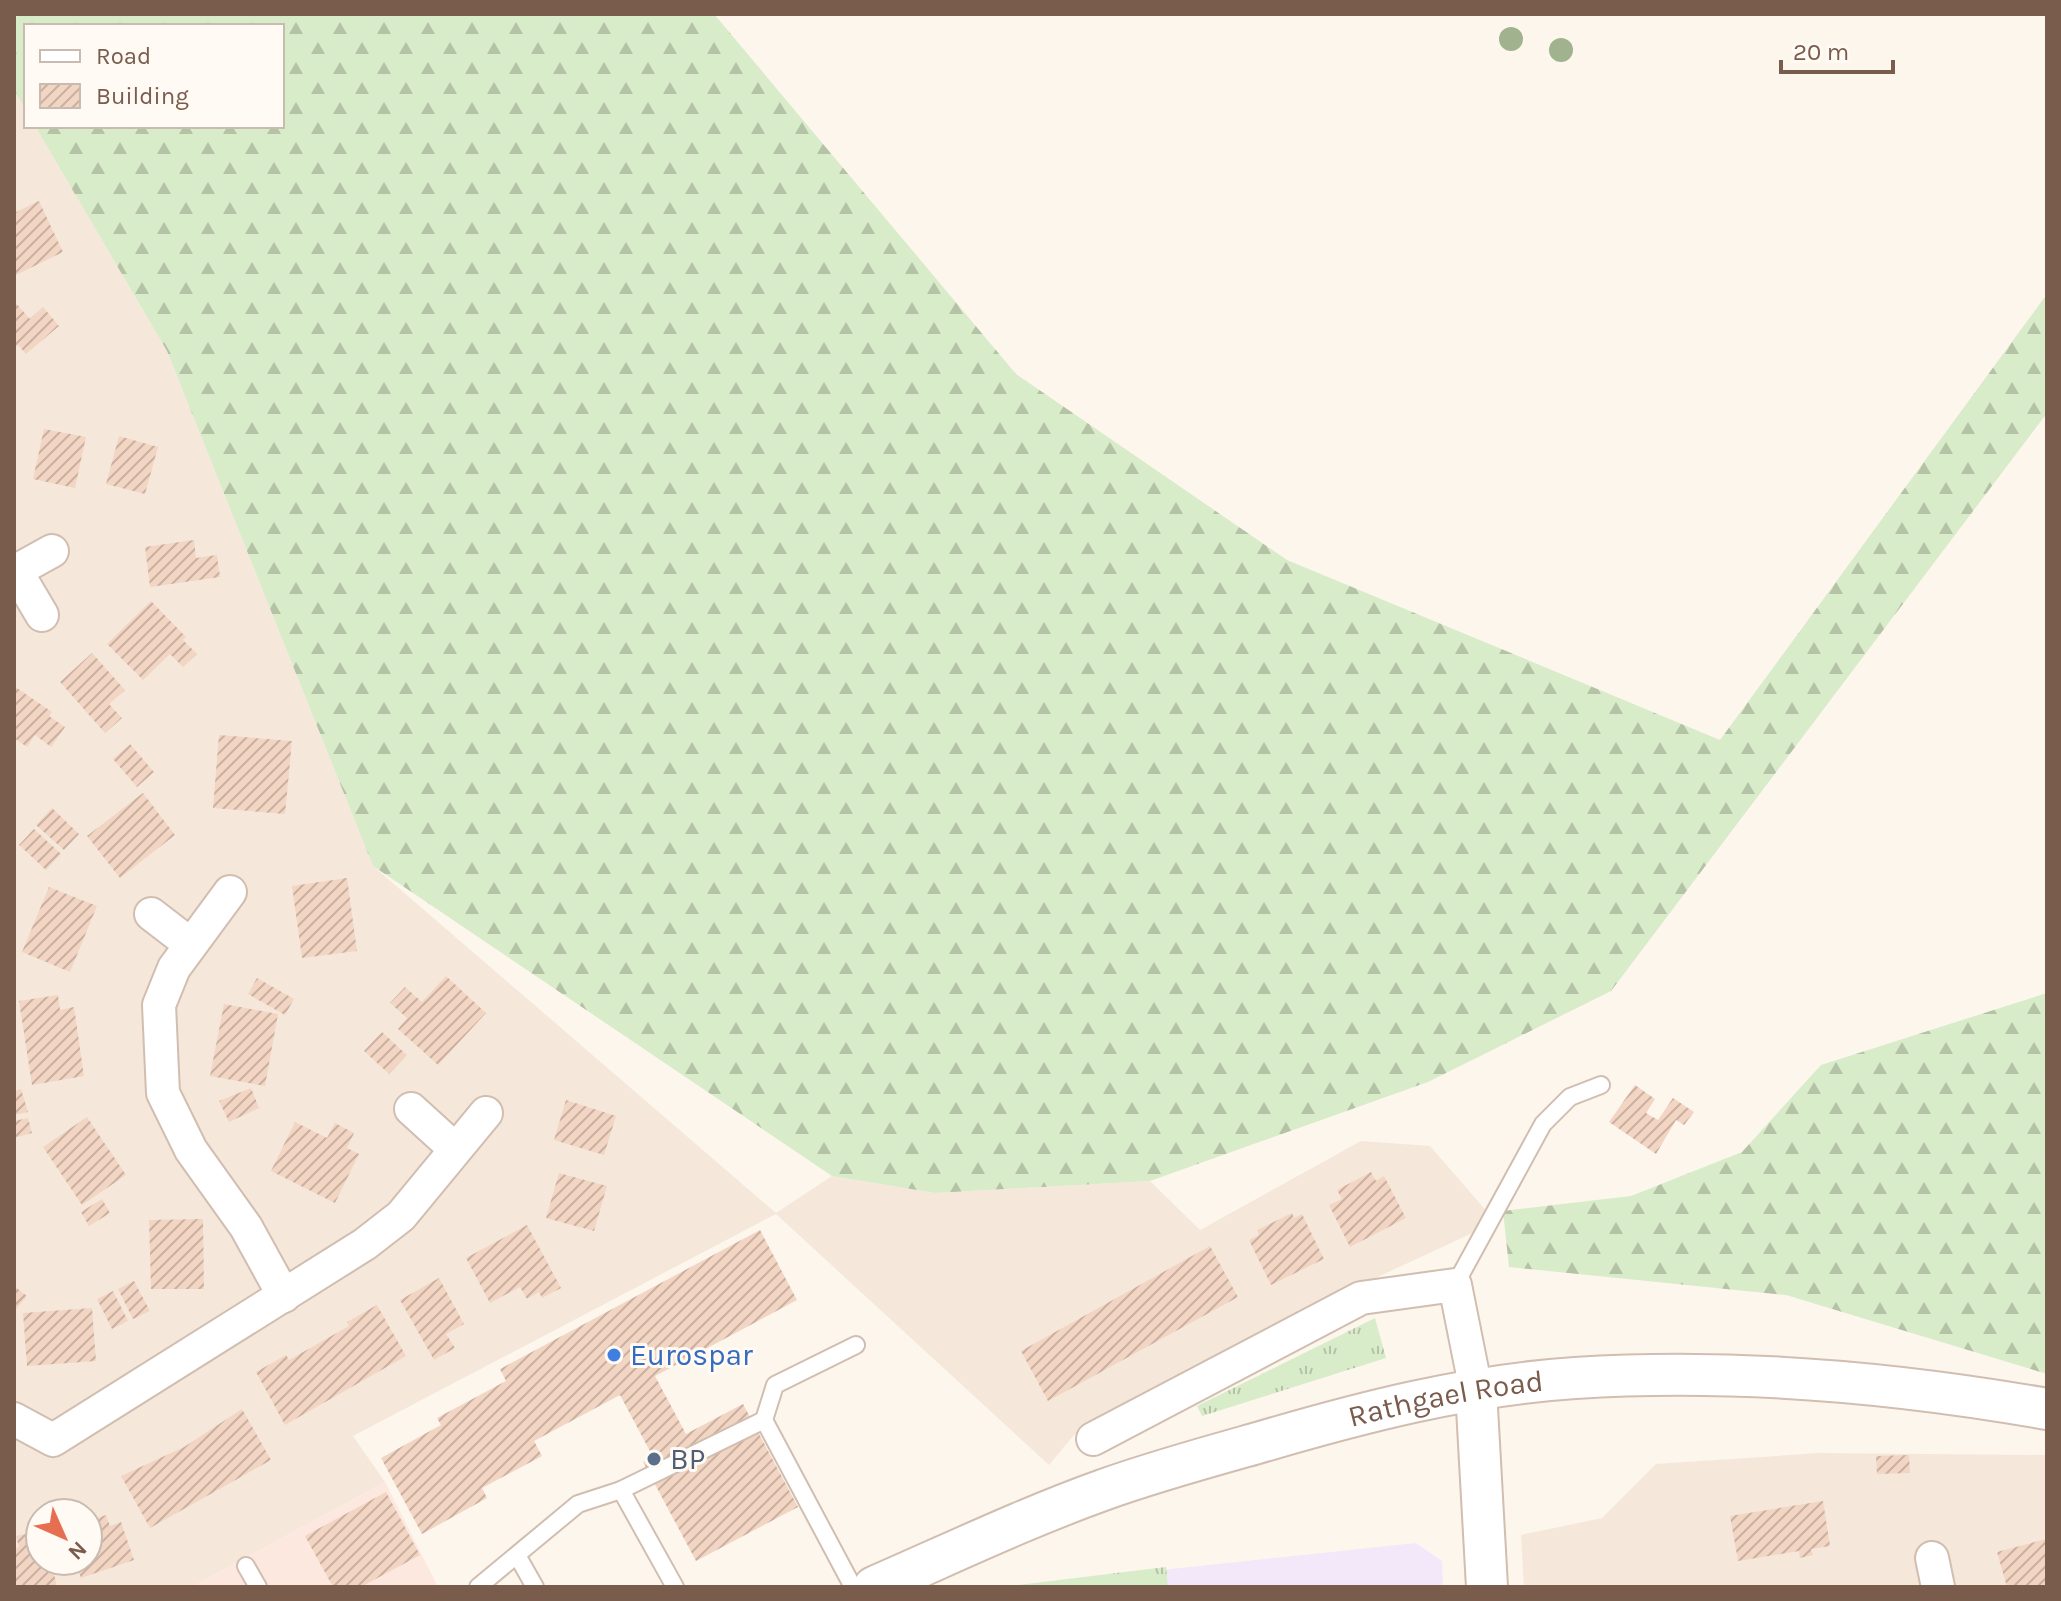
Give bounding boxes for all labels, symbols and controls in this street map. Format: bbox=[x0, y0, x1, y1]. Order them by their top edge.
legend bbox=[24, 24, 284, 128]
scale bar bbox=[1781, 24, 1893, 74]
text: 20 m bbox=[1793, 38, 1849, 66]
text: Road bbox=[96, 42, 151, 70]
text: Building bbox=[96, 82, 189, 110]
place label: Eurospar bbox=[630, 1337, 753, 1373]
marker: Eurospar bbox=[605, 1346, 623, 1364]
street label: Rathgael Road bbox=[1344, 1363, 1545, 1435]
place label: BP bbox=[670, 1441, 705, 1477]
marker: BP bbox=[645, 1450, 663, 1468]
north arrow bbox=[24, 1497, 104, 1577]
text: N bbox=[63, 1536, 92, 1565]

